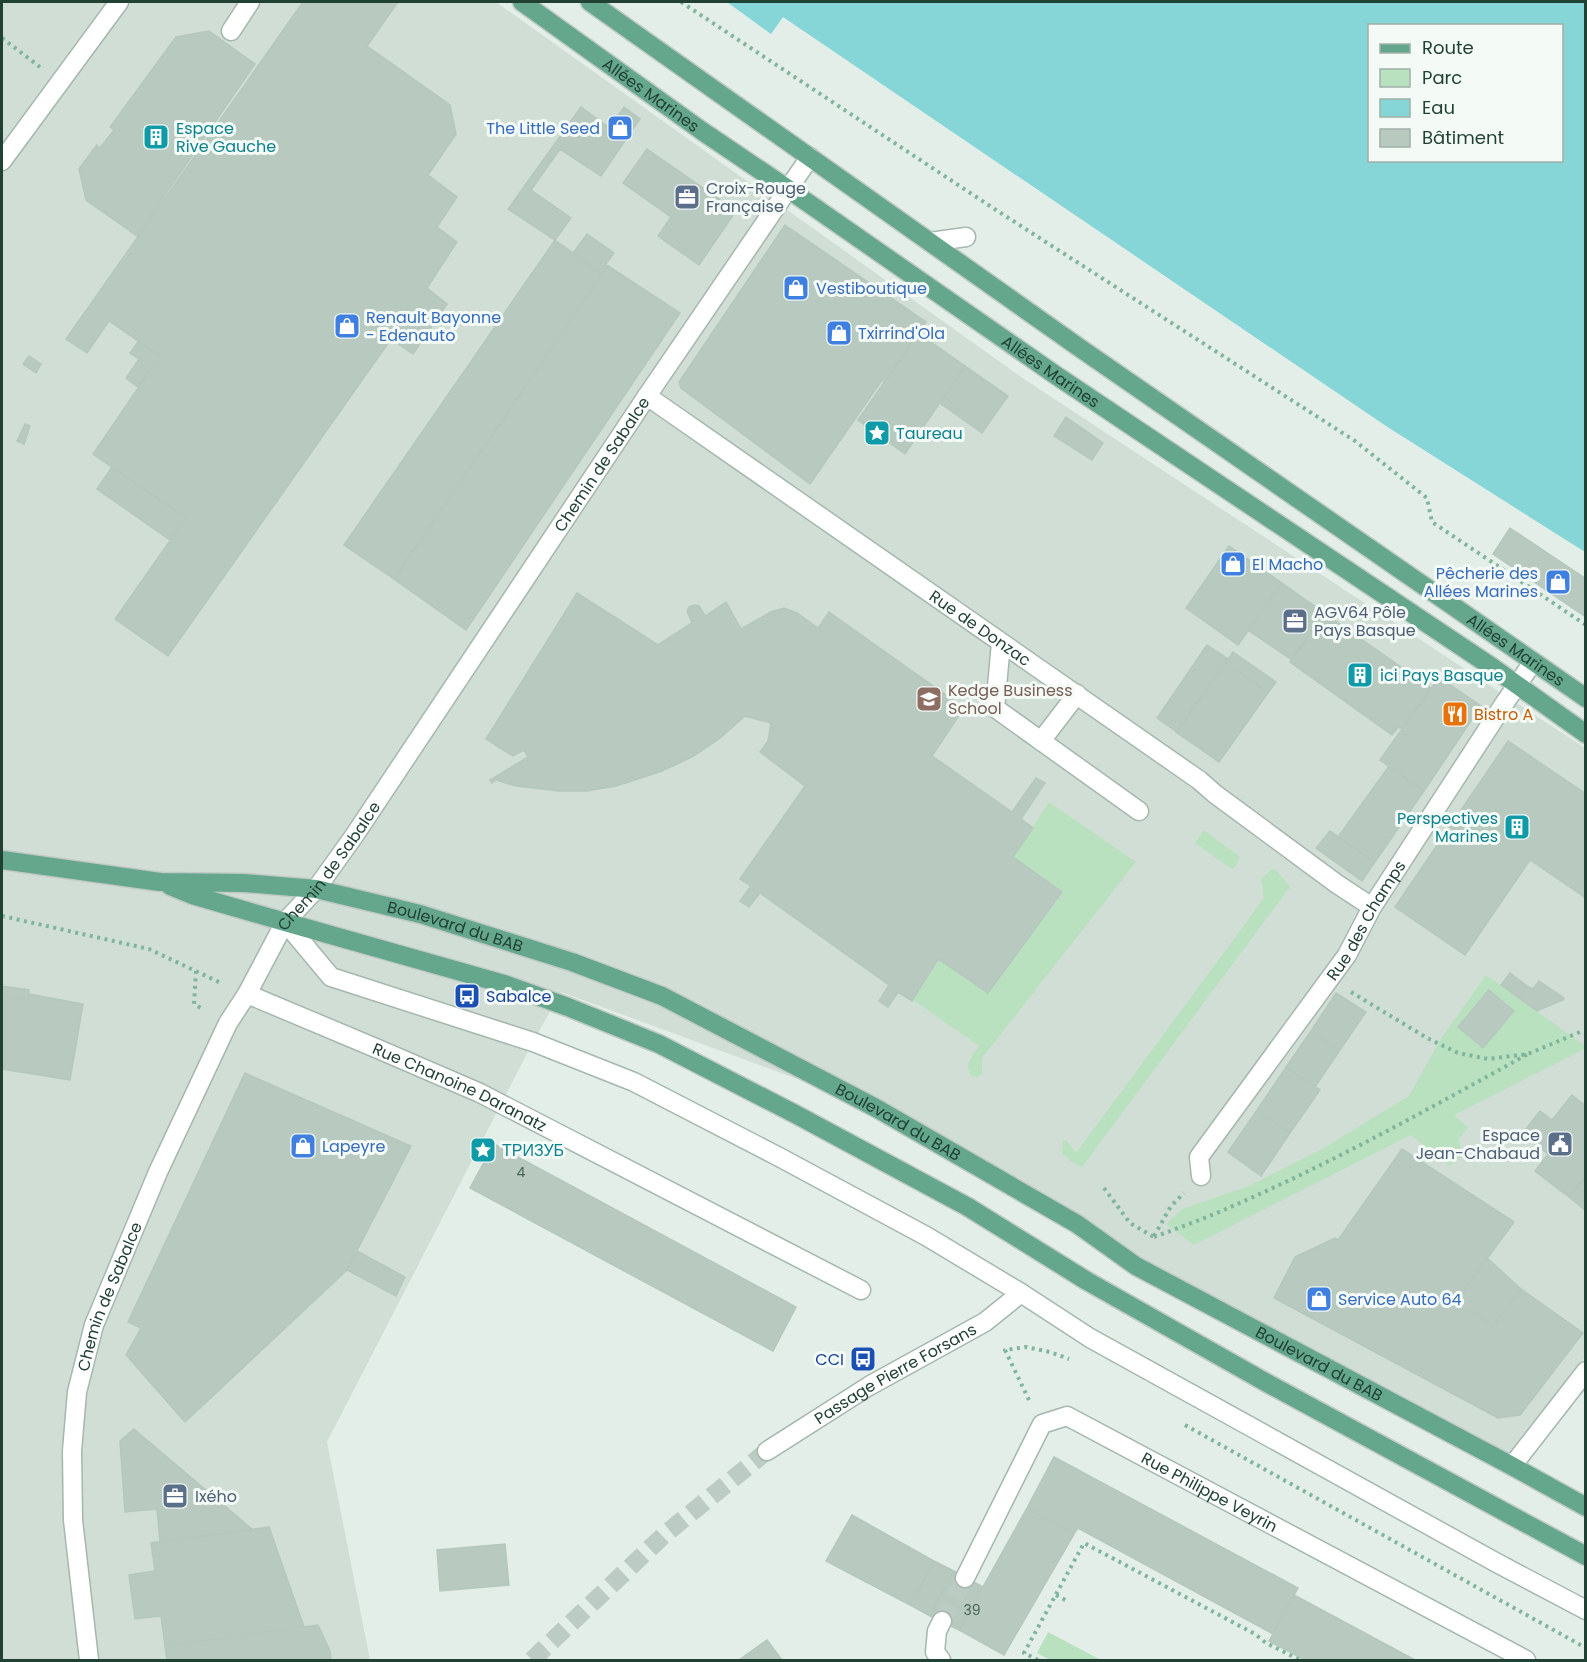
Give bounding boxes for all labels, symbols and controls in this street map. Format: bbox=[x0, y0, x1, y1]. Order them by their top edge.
legend bbox=[1368, 24, 1563, 162]
text: Route bbox=[1422, 35, 1474, 60]
street label: Allées Marines bbox=[598, 52, 704, 137]
text: Parc bbox=[1422, 65, 1462, 90]
text: Eau bbox=[1422, 95, 1455, 120]
shop icon: The Little Seed bbox=[605, 113, 635, 143]
place label: Espace Rive Gauche bbox=[176, 117, 276, 158]
place label: The Little Seed bbox=[486, 117, 600, 140]
building icon: Espace Rive Gauche bbox=[141, 122, 171, 152]
text: Bâtiment bbox=[1422, 125, 1504, 150]
place label: Croix-Rouge Française bbox=[706, 177, 806, 218]
office icon: Croix-Rouge Française bbox=[672, 182, 702, 212]
shop icon: Vestiboutique bbox=[781, 273, 811, 303]
place label: Vestiboutique bbox=[816, 277, 927, 300]
place label: Renault Bayonne - Edenauto bbox=[366, 306, 501, 347]
shop icon: Renault Bayonne - Edenauto bbox=[332, 311, 362, 341]
shop icon: Txirrind'Ola bbox=[824, 318, 854, 348]
place label: Txirrind'Ola bbox=[858, 322, 945, 345]
street label: Allées Marines bbox=[997, 330, 1104, 413]
street label: Chemin de Sabalce bbox=[548, 392, 655, 536]
place icon: Taureau bbox=[862, 418, 892, 448]
place label: Taureau bbox=[896, 422, 963, 445]
shop icon: El Macho bbox=[1218, 549, 1248, 579]
place label: El Macho bbox=[1252, 553, 1323, 576]
place label: Pêcherie des Allées Marines bbox=[1424, 562, 1538, 603]
shop icon: Pêcherie des Allées Marines bbox=[1543, 567, 1573, 597]
street label: Rue de Donzac bbox=[925, 584, 1036, 671]
place label: AGV64 Pôle Pays Basque bbox=[1314, 601, 1416, 642]
office icon: AGV64 Pôle Pays Basque bbox=[1280, 606, 1310, 636]
street label: Allées Marines bbox=[1463, 608, 1570, 692]
building icon: ici Pays Basque bbox=[1345, 660, 1375, 690]
place label: ici Pays Basque bbox=[1380, 664, 1504, 687]
place label: Kedge Business School bbox=[948, 679, 1073, 720]
school or university icon: Kedge Business School bbox=[914, 684, 944, 714]
restaurant icon: Bistro A bbox=[1440, 699, 1470, 729]
place label: Bistro A bbox=[1474, 703, 1533, 726]
street label: Chemin de Sabalce bbox=[271, 797, 386, 934]
place label: Perspectives Marines bbox=[1397, 807, 1498, 848]
building icon: Perspectives Marines bbox=[1502, 812, 1532, 842]
street label: Rue des Champs bbox=[1321, 856, 1411, 985]
street label: Boulevard du BAB bbox=[385, 895, 526, 957]
bus stop icon: Sabalce bbox=[452, 981, 482, 1011]
place label: Sabalce bbox=[486, 985, 551, 1008]
street label: Rue Chanoine Daranatz bbox=[369, 1037, 551, 1137]
street label: Boulevard du BAB bbox=[831, 1077, 966, 1166]
place label: Espace Jean-Chabaud bbox=[1416, 1124, 1540, 1165]
public building icon: Espace Jean-Chabaud bbox=[1545, 1129, 1575, 1159]
shop icon: Lapeyre bbox=[288, 1131, 318, 1161]
place label: Lapeyre bbox=[322, 1135, 385, 1158]
place icon: ТРИЗУБ bbox=[468, 1135, 498, 1165]
place label: ТРИЗУБ bbox=[502, 1139, 564, 1162]
house number: 4 bbox=[517, 1162, 526, 1182]
street label: Chemin de Sabalce bbox=[71, 1218, 147, 1374]
shop icon: Service Auto 64 bbox=[1304, 1284, 1334, 1314]
place label: Service Auto 64 bbox=[1338, 1288, 1462, 1311]
street label: Passage Pierre Forsans bbox=[810, 1317, 981, 1430]
street label: Boulevard du BAB bbox=[1252, 1320, 1387, 1407]
bus stop icon: CCI bbox=[848, 1344, 878, 1374]
place label: CCI bbox=[815, 1348, 844, 1371]
street label: Rue Philippe Veyrin bbox=[1137, 1446, 1282, 1538]
office icon: Ixého bbox=[160, 1481, 190, 1511]
place label: Ixého bbox=[195, 1485, 237, 1508]
house number: 39 bbox=[963, 1600, 981, 1620]

